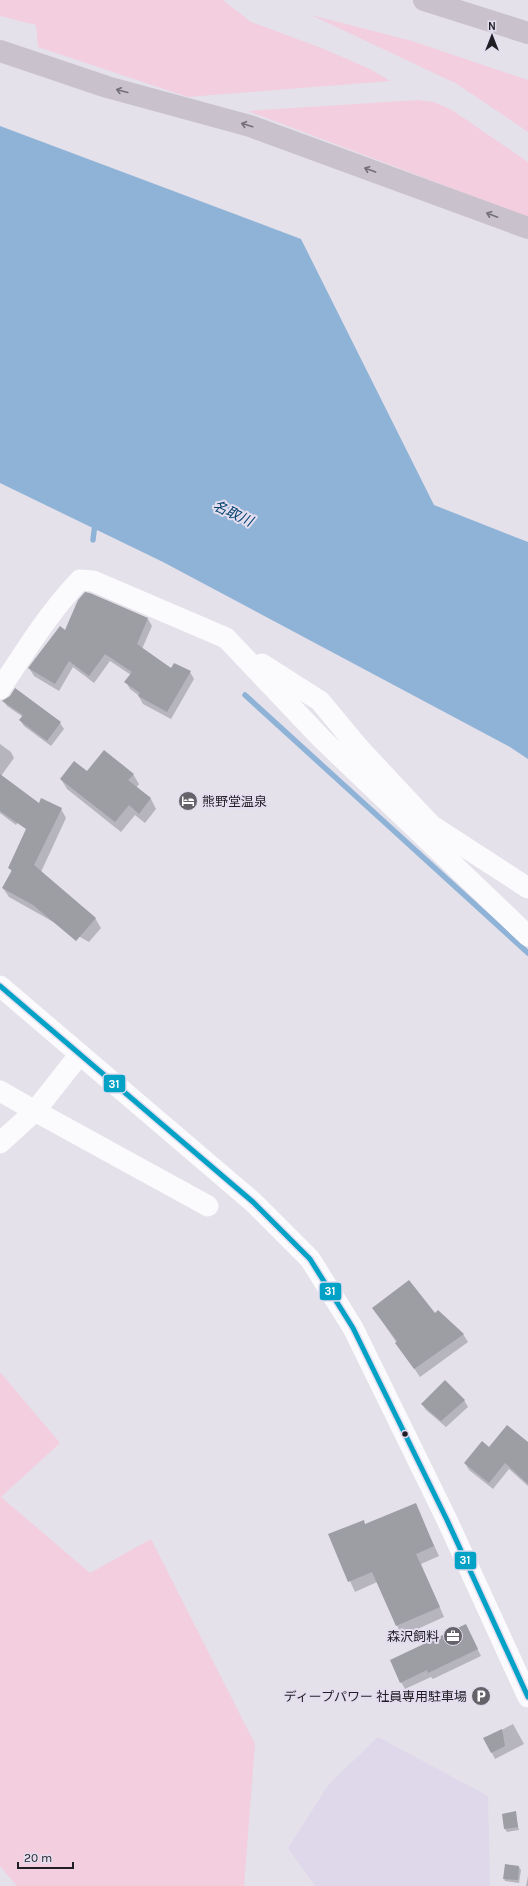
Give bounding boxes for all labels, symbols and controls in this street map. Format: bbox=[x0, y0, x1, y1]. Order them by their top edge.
north arrow bbox=[472, 16, 512, 56]
text: N bbox=[488, 20, 496, 33]
one-way arrow bbox=[116, 87, 129, 94]
one-way arrow bbox=[241, 121, 254, 128]
one-way arrow bbox=[364, 165, 376, 173]
one-way arrow bbox=[486, 210, 498, 218]
water label: 名取川 bbox=[210, 497, 257, 531]
hotel icon: 熊野堂温泉 bbox=[177, 790, 199, 812]
place label: 熊野堂温泉 bbox=[202, 794, 267, 809]
line badge: 31 bbox=[103, 1074, 126, 1093]
text: 31 bbox=[109, 1078, 119, 1091]
line badge: 31 bbox=[319, 1282, 342, 1301]
text: 31 bbox=[325, 1285, 335, 1298]
unlabelled marker bbox=[400, 1429, 410, 1439]
line badge: 31 bbox=[454, 1551, 477, 1570]
text: 31 bbox=[460, 1554, 470, 1567]
office icon: 森沢飼料 bbox=[442, 1625, 464, 1647]
place label: 森沢飼料 bbox=[387, 1629, 439, 1644]
parking icon: ディープパワー 社員専用駐車場 bbox=[470, 1685, 492, 1707]
place label: ディープパワー 社員専用駐車場 bbox=[284, 1689, 467, 1704]
scale bar bbox=[18, 1844, 73, 1870]
text: 20 m bbox=[24, 1851, 52, 1865]

